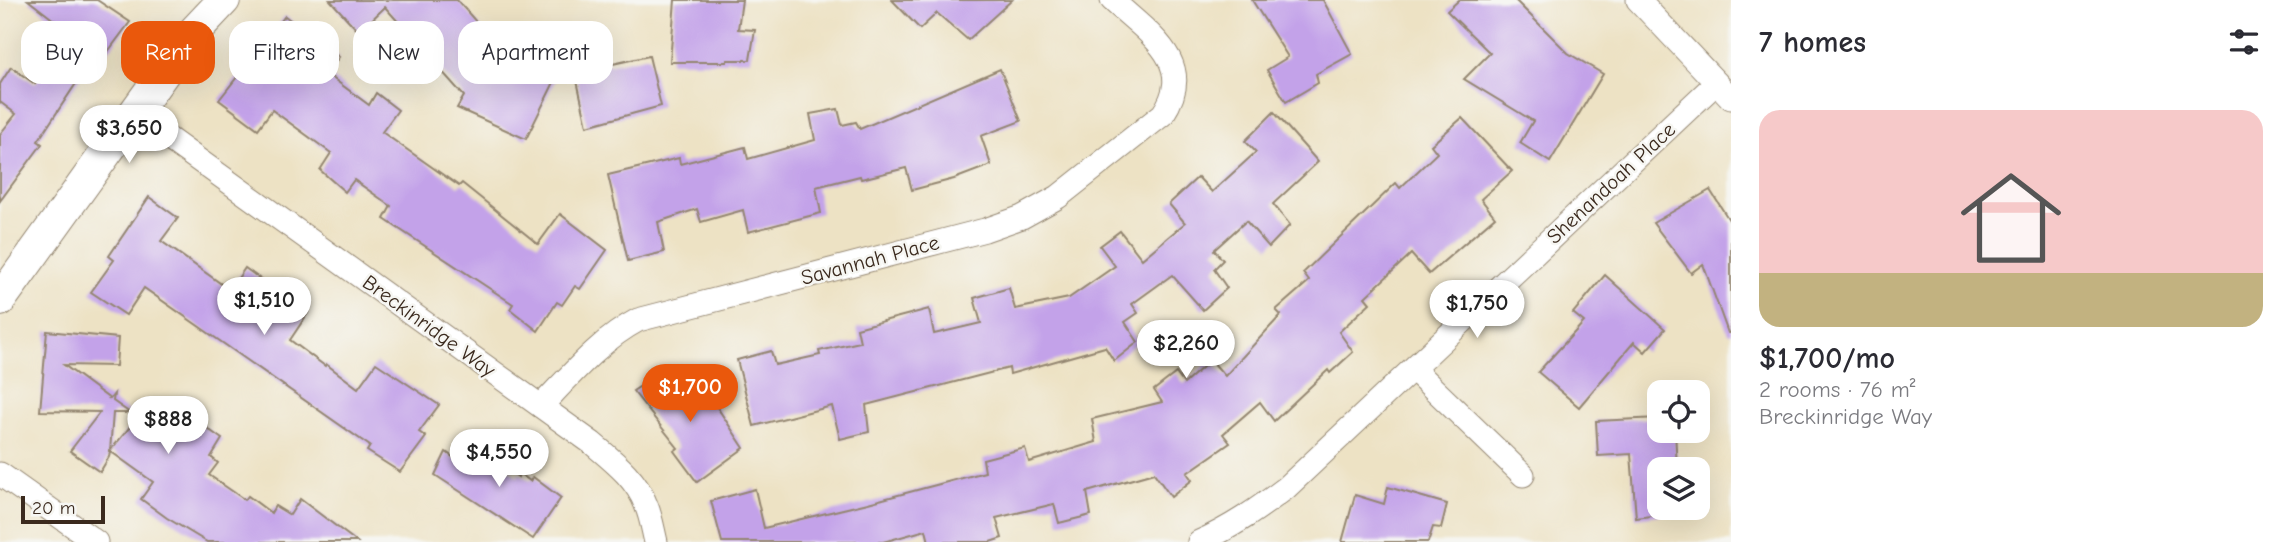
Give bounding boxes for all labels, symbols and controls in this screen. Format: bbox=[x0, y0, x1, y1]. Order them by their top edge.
chip: Buy bbox=[21, 21, 107, 84]
chip: Rent bbox=[121, 21, 215, 84]
chip: Filters bbox=[229, 21, 339, 84]
chip: New bbox=[353, 21, 444, 84]
chip: Apartment bbox=[458, 21, 613, 84]
icon: filters bbox=[2225, 23, 2263, 61]
text: 7 homes bbox=[1759, 25, 1866, 60]
pin: $3,650 bbox=[72, 106, 186, 165]
text: $3,650 bbox=[96, 114, 162, 141]
street label: Shenandoah Place bbox=[1542, 117, 1680, 249]
icon: home bbox=[1948, 155, 2074, 281]
street label: Savannah Place bbox=[798, 230, 942, 290]
street label: Breckinridge Way bbox=[358, 270, 500, 383]
pin: $1,510 bbox=[207, 278, 321, 337]
pin: $1,750 bbox=[1420, 280, 1534, 340]
text: $1,510 bbox=[233, 286, 295, 313]
text: $1,750 bbox=[1446, 289, 1509, 316]
pin: $2,260 bbox=[1129, 320, 1243, 380]
text: $2,260 bbox=[1153, 329, 1219, 356]
text: $1,700/mo bbox=[1759, 341, 1895, 376]
pin: $1,700 bbox=[633, 364, 747, 424]
text: $1,700 bbox=[658, 373, 722, 400]
text: 2 rooms · 76 m² bbox=[1759, 376, 1915, 403]
map controls bbox=[1647, 380, 1710, 520]
button: locate bbox=[1647, 380, 1710, 443]
pin: $888 bbox=[127, 396, 209, 456]
text: Breckinridge Way bbox=[1759, 403, 1932, 430]
text: $888 bbox=[143, 405, 193, 432]
pin: $4,550 bbox=[442, 430, 556, 489]
text: $4,550 bbox=[466, 438, 532, 465]
button: layers bbox=[1647, 457, 1710, 520]
scale bar bbox=[21, 493, 105, 525]
text: 20 m bbox=[32, 497, 76, 519]

